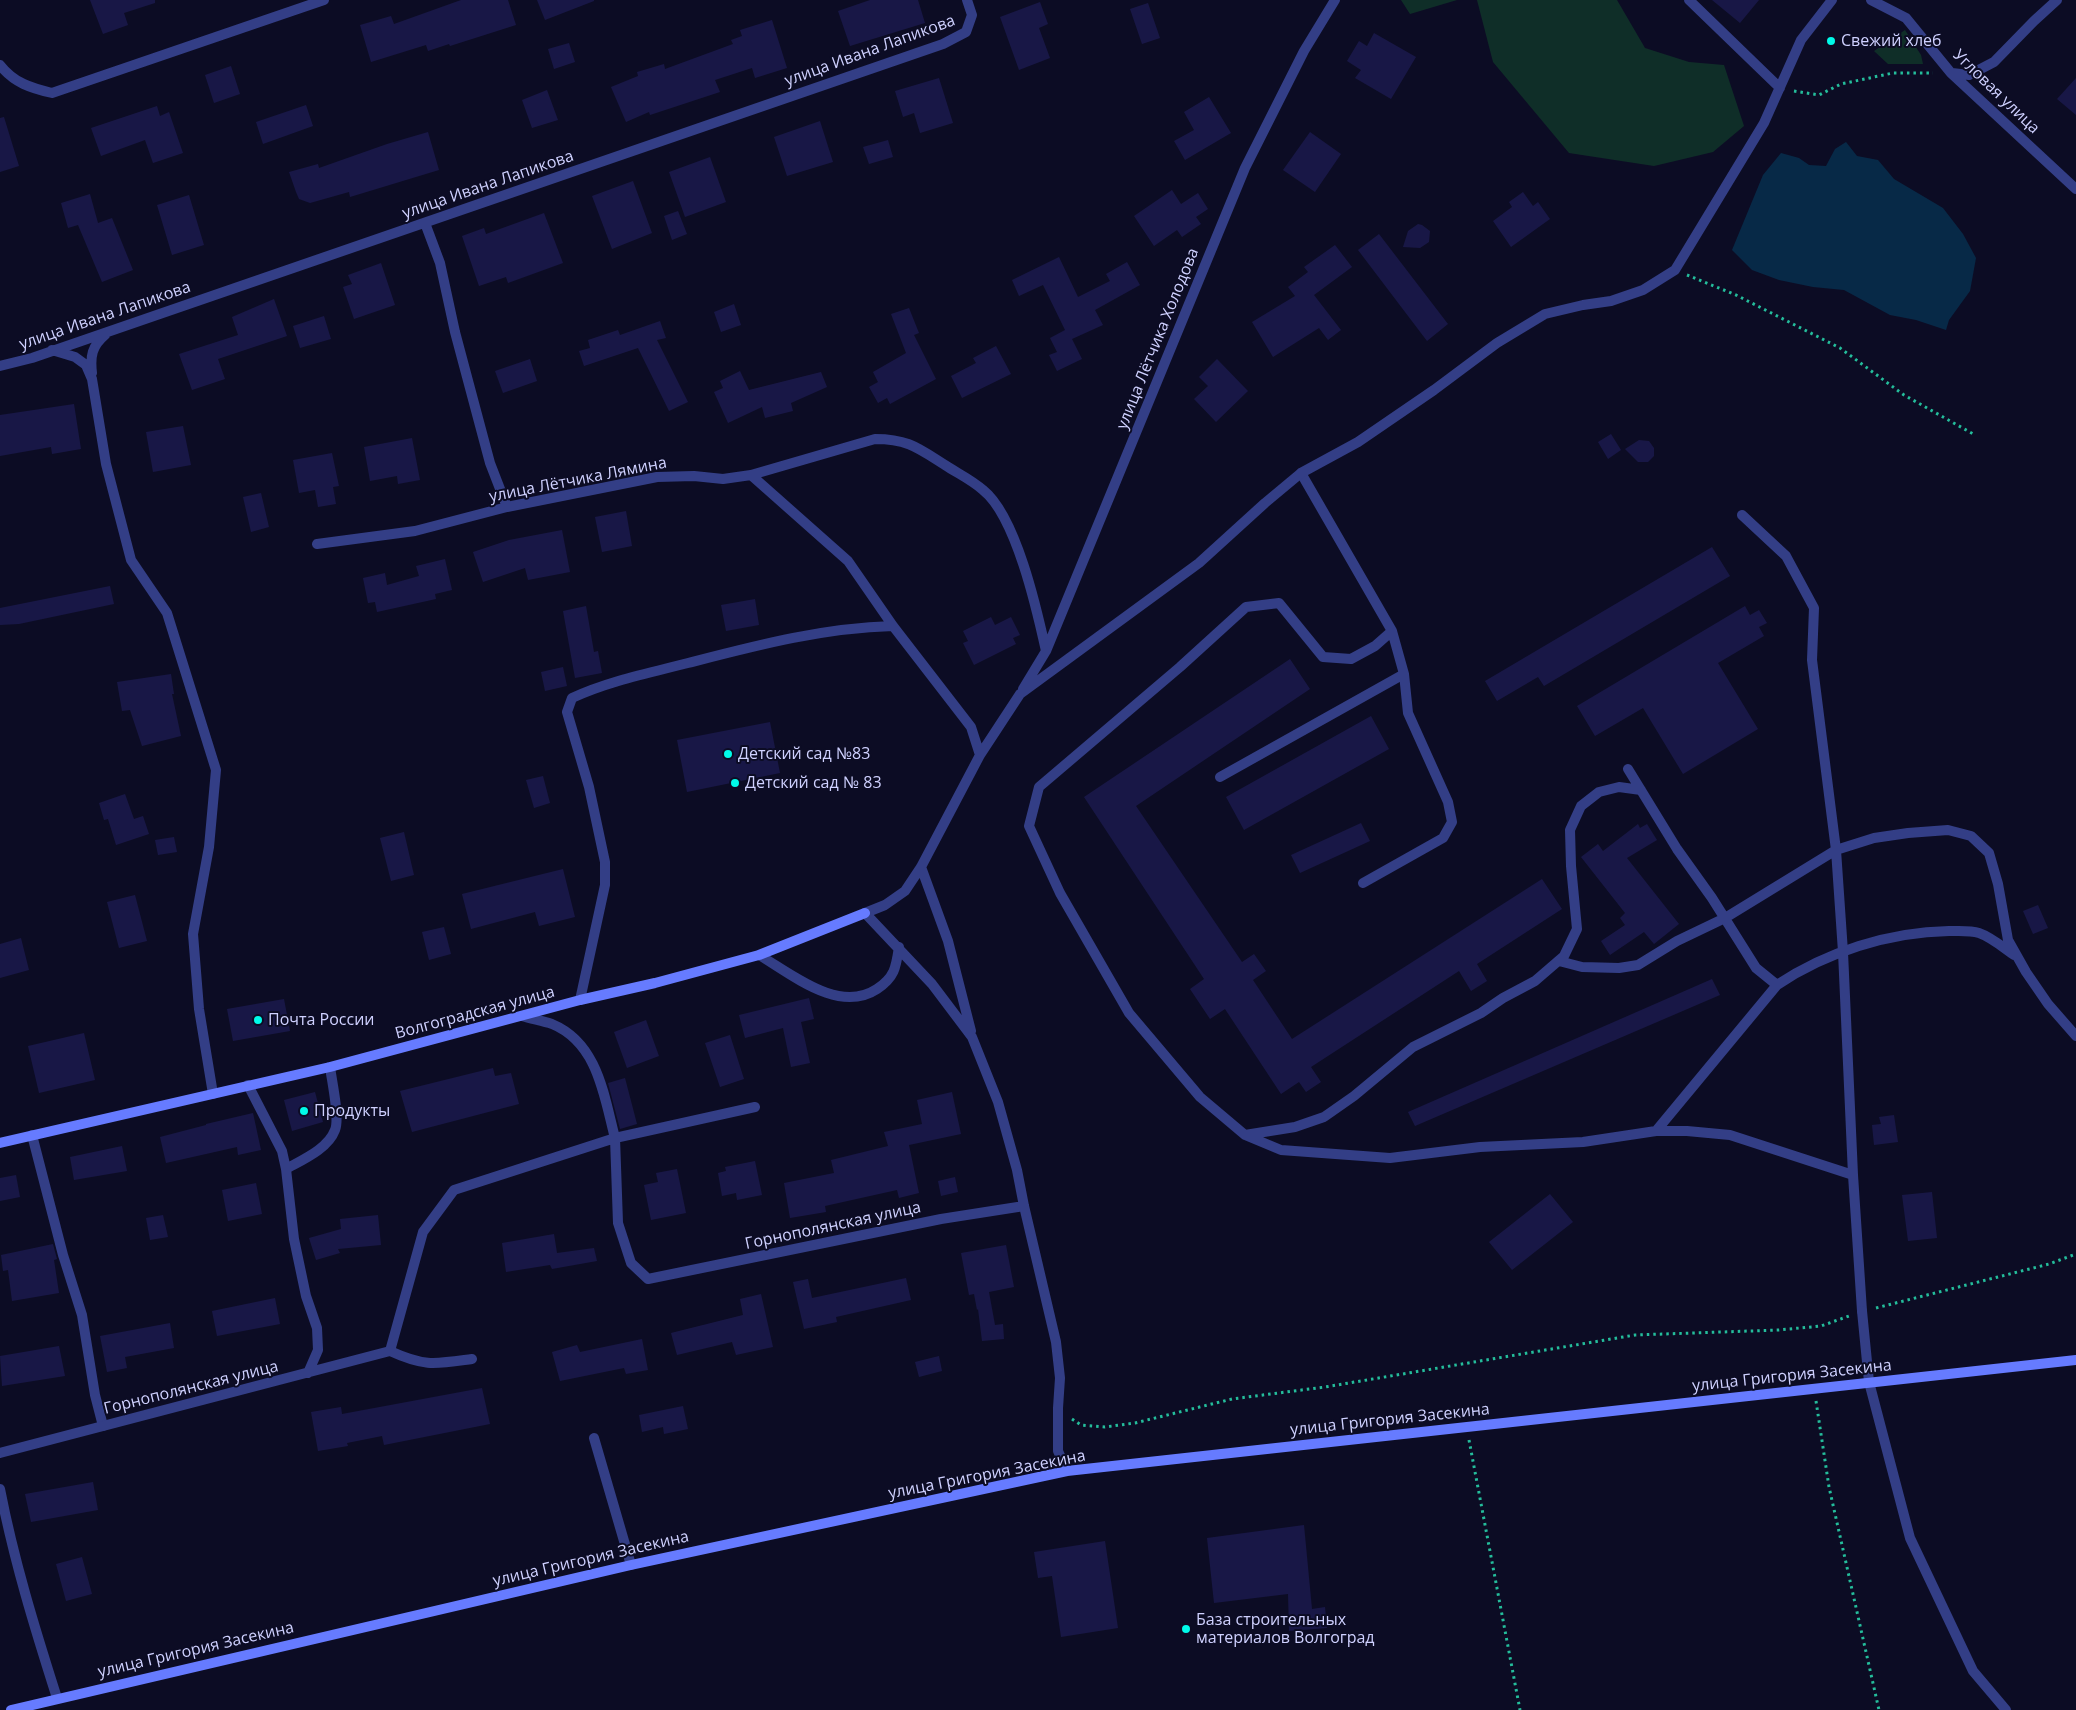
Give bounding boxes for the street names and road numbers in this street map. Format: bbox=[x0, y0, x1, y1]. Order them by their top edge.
street label: улица Ивана Лапикова bbox=[782, 11, 958, 91]
street label: Угловая улица bbox=[1949, 46, 2043, 138]
street label: улица Ивана Лапикова bbox=[400, 147, 576, 223]
street label: улица Лётчика Холодова bbox=[1113, 246, 1203, 432]
street label: улица Ивана Лапикова bbox=[17, 278, 193, 354]
street label: улица Лётчика Лямина bbox=[488, 453, 668, 507]
street label: Волгоградская улица bbox=[393, 982, 557, 1044]
street label: Горнополянская улица bbox=[743, 1198, 923, 1254]
street label: улица Григория Засекина bbox=[1691, 1356, 1893, 1396]
street label: Горнополянская улица bbox=[102, 1357, 280, 1419]
street label: улица Григория Засекина bbox=[1289, 1400, 1491, 1440]
street label: улица Григория Засекина bbox=[887, 1446, 1087, 1504]
street label: улица Григория Засекина bbox=[491, 1527, 691, 1591]
street label: улица Григория Засекина bbox=[96, 1618, 296, 1682]

